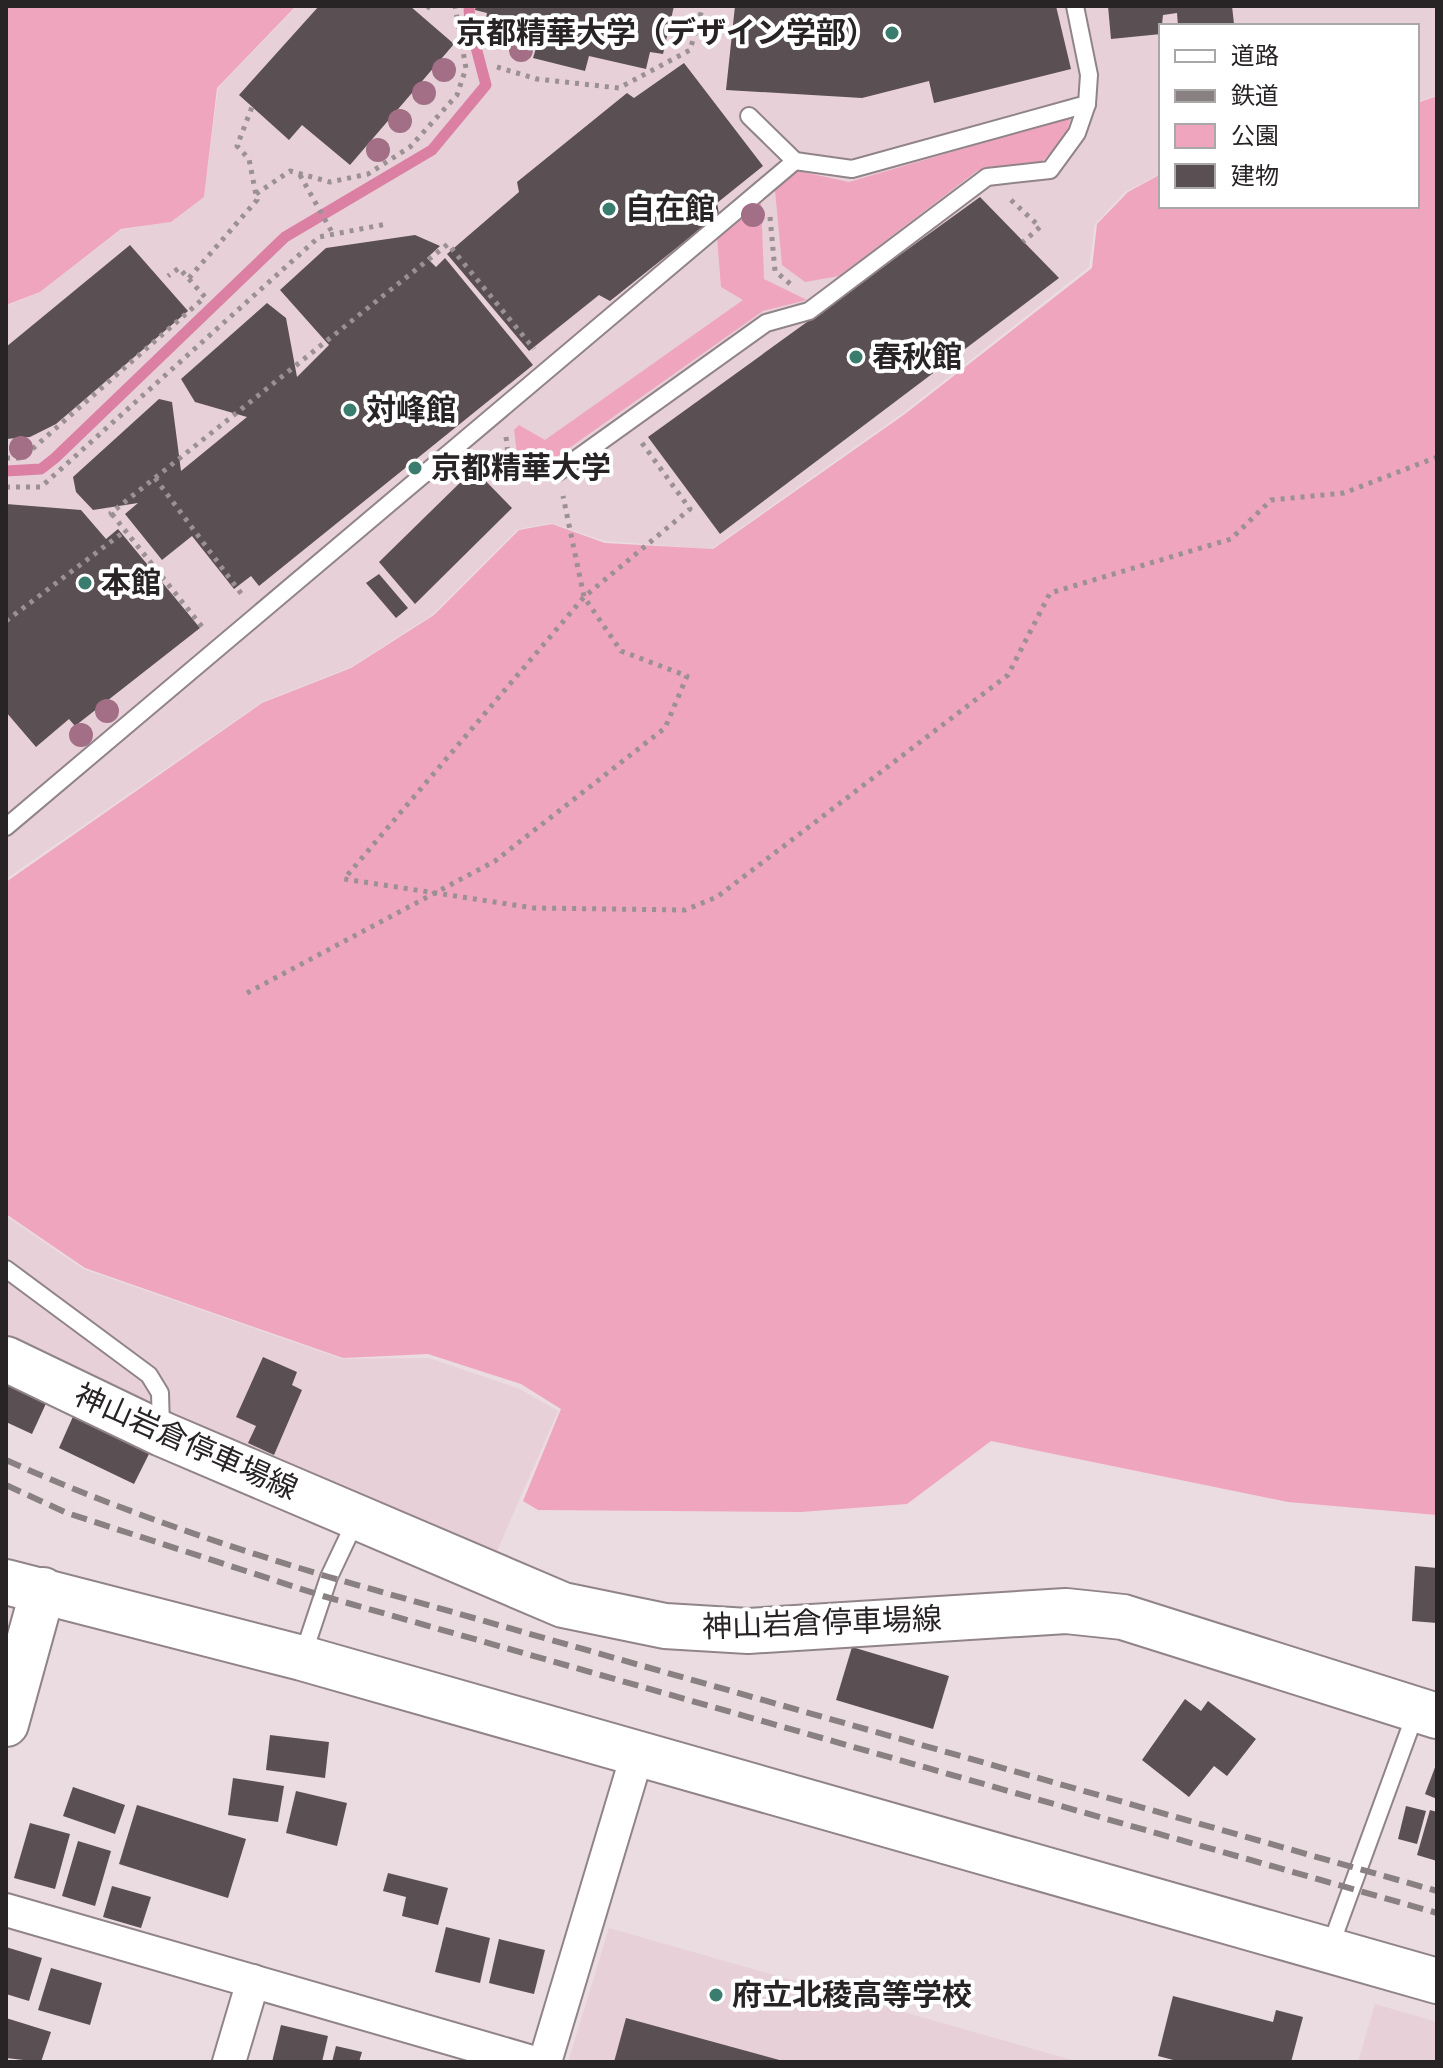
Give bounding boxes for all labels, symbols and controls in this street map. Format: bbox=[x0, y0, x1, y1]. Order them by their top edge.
place label: 京都精華大学（デザイン学部） bbox=[456, 15, 876, 51]
marker: 京都精華大学（デザイン学部） bbox=[883, 24, 901, 42]
legend bbox=[1159, 24, 1419, 208]
text: 道路 bbox=[1231, 42, 1279, 70]
text: 鉄道 bbox=[1231, 82, 1279, 110]
text: 公園 bbox=[1231, 122, 1279, 150]
text: 建物 bbox=[1231, 162, 1279, 190]
place label: 自在館 bbox=[625, 191, 715, 227]
marker: 自在館 bbox=[600, 200, 618, 218]
place label: 春秋館 bbox=[872, 339, 962, 375]
marker: 春秋館 bbox=[847, 348, 865, 366]
place label: 対峰館 bbox=[366, 392, 456, 428]
marker: 対峰館 bbox=[341, 401, 359, 419]
place label: 京都精華大学 bbox=[431, 450, 611, 486]
marker: 京都精華大学 bbox=[406, 459, 424, 477]
place label: 本館 bbox=[101, 565, 161, 601]
marker: 本館 bbox=[76, 574, 94, 592]
street label: 神山岩倉停車場線 bbox=[69, 1377, 303, 1507]
street label: 神山岩倉停車場線 bbox=[701, 1601, 943, 1645]
place label: 府立北稜高等学校 bbox=[732, 1977, 972, 2013]
marker: 府立北稜高等学校 bbox=[707, 1986, 725, 2004]

